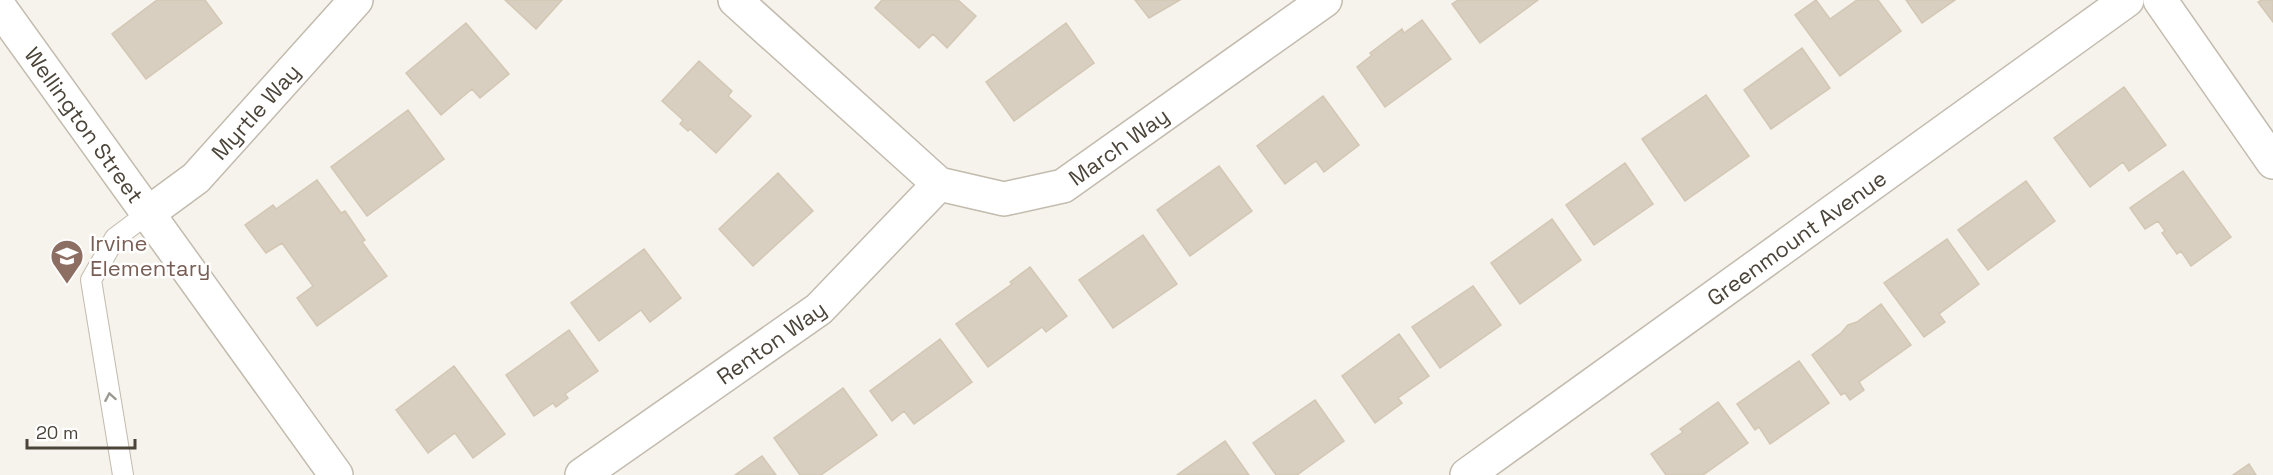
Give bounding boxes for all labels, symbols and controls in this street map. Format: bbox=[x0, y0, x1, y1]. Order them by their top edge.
street label: Wellington Street bbox=[19, 41, 150, 208]
street label: Myrtle Way bbox=[205, 58, 306, 166]
street label: March Way bbox=[1063, 101, 1174, 192]
street label: Greenmount Avenue bbox=[1701, 164, 1892, 312]
place label: Irvine Elementary bbox=[90, 229, 210, 282]
school or university icon: Irvine Elementary bbox=[49, 238, 85, 285]
street label: Renton Way bbox=[711, 294, 831, 390]
one-way arrow bbox=[104, 392, 117, 402]
scale bar bbox=[27, 412, 135, 450]
text: 20 m bbox=[36, 421, 79, 444]

